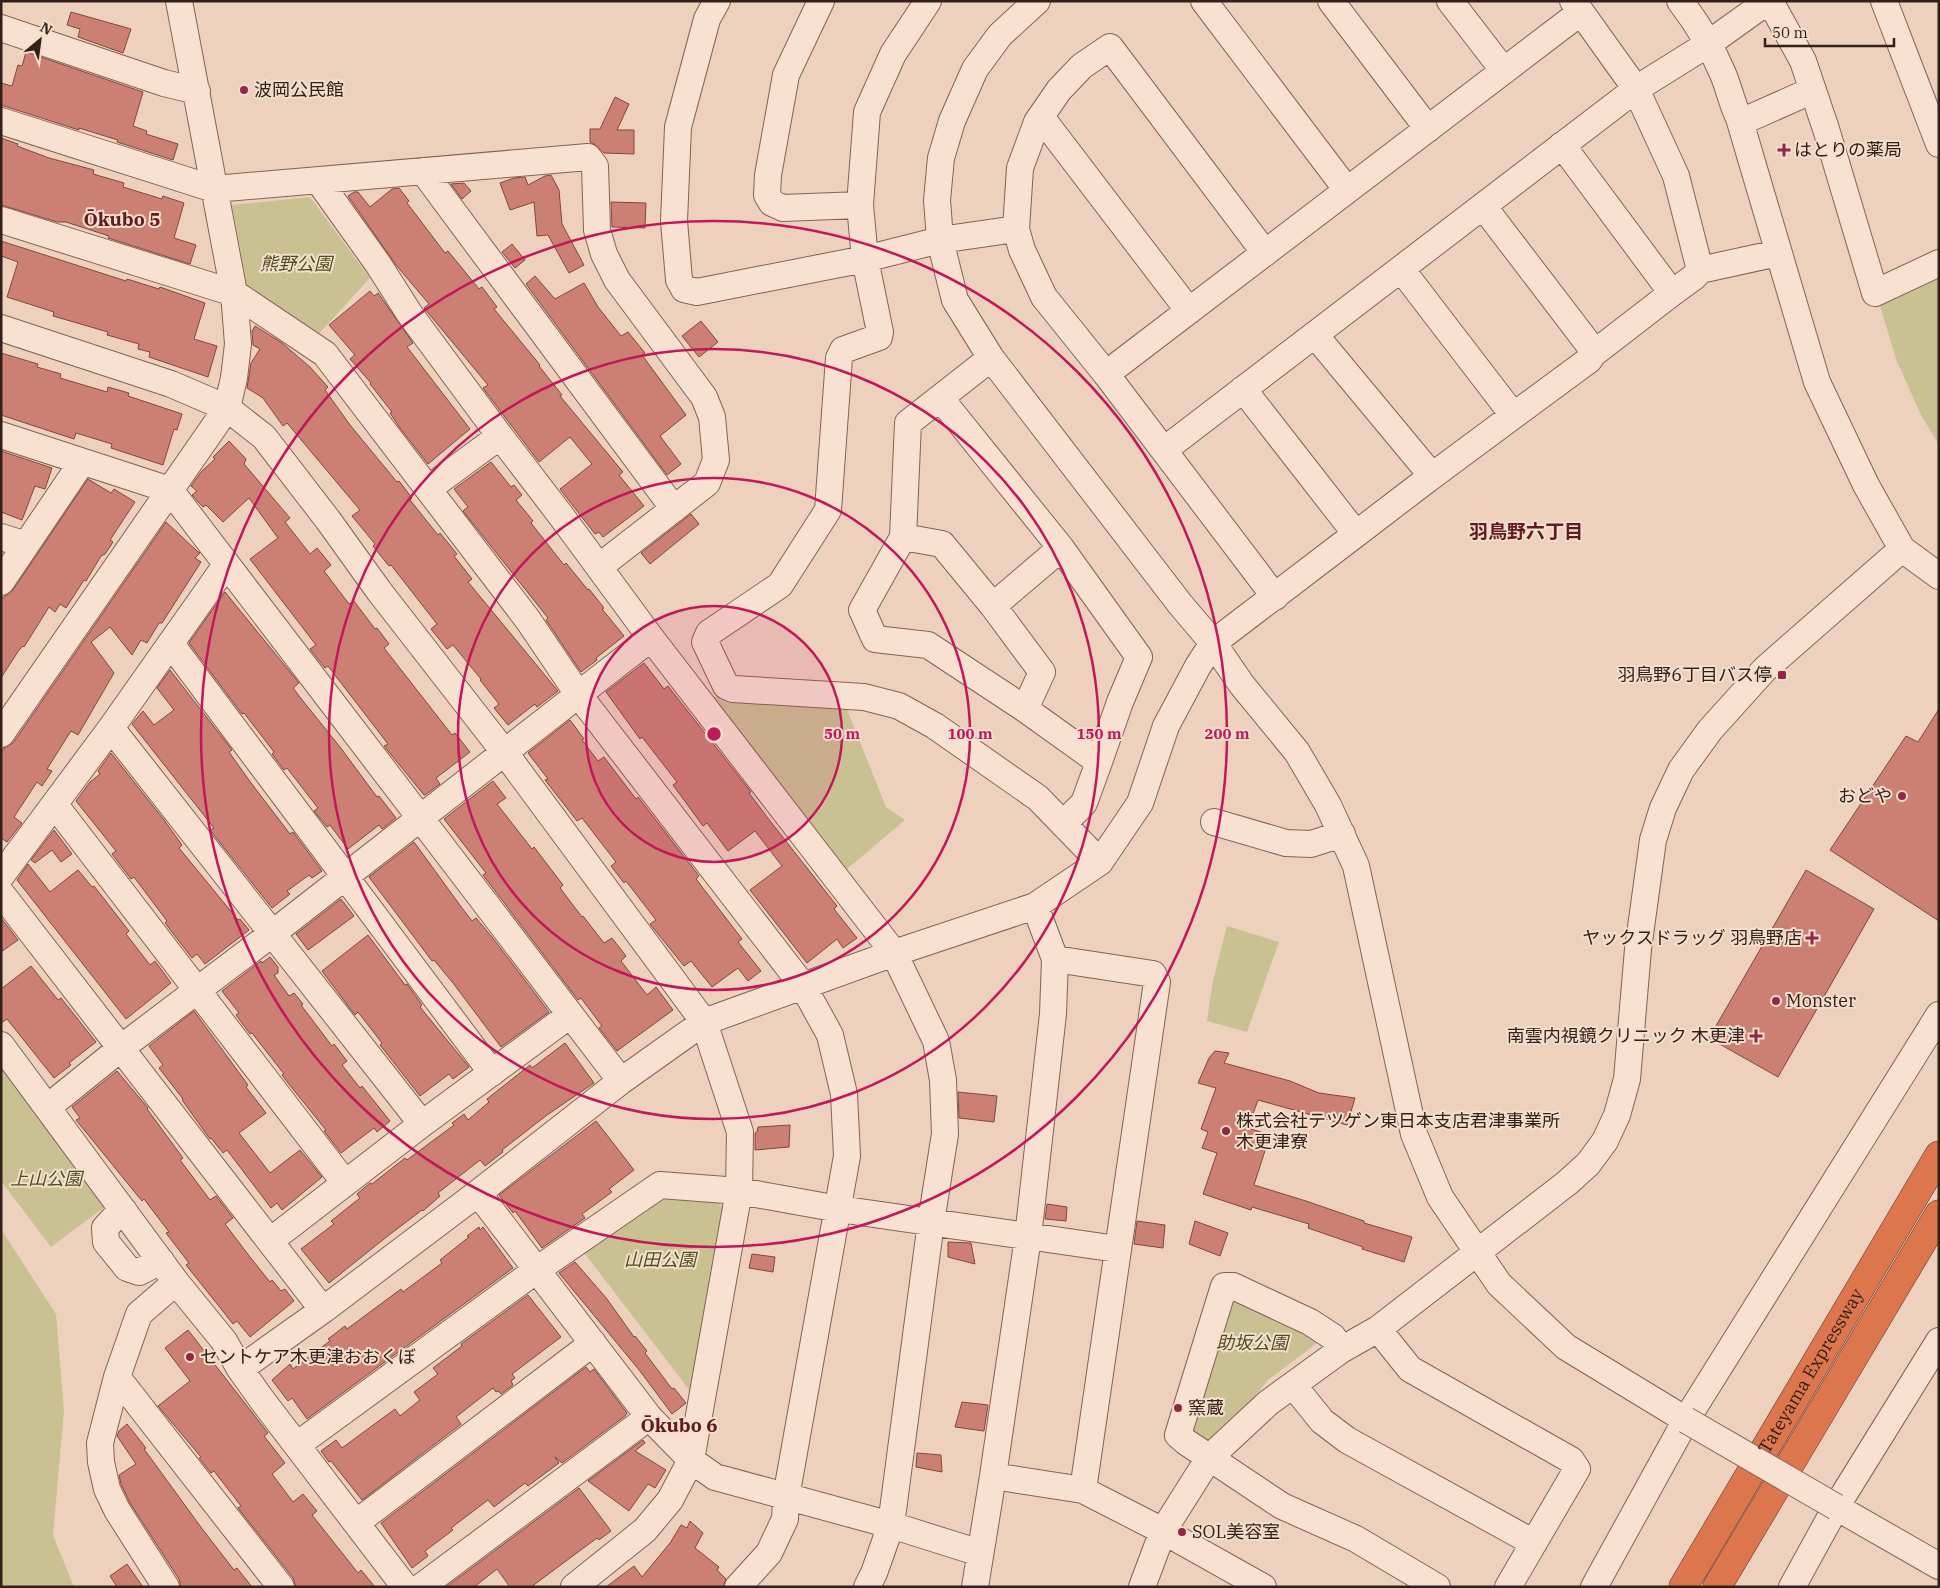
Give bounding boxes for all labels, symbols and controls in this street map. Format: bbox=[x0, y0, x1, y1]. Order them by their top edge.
north arrow bbox=[15, 15, 65, 65]
scale bar bbox=[1765, 15, 1894, 47]
text: N bbox=[37, 18, 56, 39]
text: 50 m bbox=[1772, 23, 1808, 42]
place label: 波岡公民館 bbox=[254, 78, 344, 101]
marker: 波岡公民館 bbox=[238, 84, 250, 96]
place label: はとりの薬局 bbox=[1794, 138, 1902, 161]
marker: はとりの薬局 bbox=[1778, 144, 1790, 156]
district label: Ōkubo 5 bbox=[83, 207, 161, 231]
park label: 熊野公園 bbox=[260, 252, 335, 275]
district label: 羽鳥野六丁目 bbox=[1469, 519, 1583, 543]
place label: 羽鳥野6丁目バス停 bbox=[1617, 663, 1772, 686]
marker: 羽鳥野6丁目バス停 bbox=[1776, 669, 1788, 681]
text: 50 m bbox=[824, 724, 860, 743]
text: 100 m bbox=[947, 724, 993, 743]
text: 150 m bbox=[1076, 724, 1122, 743]
text: 200 m bbox=[1204, 724, 1250, 743]
centre of rings bbox=[705, 725, 723, 743]
place label: おどや bbox=[1838, 784, 1892, 807]
marker: おどや bbox=[1896, 790, 1908, 802]
place label: ヤックスドラッグ 羽鳥野店 bbox=[1582, 926, 1802, 949]
marker: ヤックスドラッグ 羽鳥野店 bbox=[1806, 932, 1818, 944]
place label: Monster bbox=[1786, 989, 1856, 1012]
marker: Monster bbox=[1770, 995, 1782, 1007]
place label: 南雲内視鏡クリニック 木更津 bbox=[1507, 1024, 1745, 1047]
marker: 南雲内視鏡クリニック 木更津 bbox=[1749, 1029, 1763, 1043]
place label: 株式会社テツゲン東日本支店君津事業所 木更津寮 bbox=[1236, 1109, 1560, 1153]
marker: 株式会社テツゲン東日本支店君津事業所 木更津寮 bbox=[1220, 1125, 1232, 1137]
park label: 上山公園 bbox=[10, 1167, 85, 1190]
park label: 山田公園 bbox=[624, 1248, 699, 1271]
street label: Tateyama Expressway bbox=[1753, 1284, 1869, 1457]
park label: 助坂公園 bbox=[1216, 1331, 1291, 1354]
place label: セントケア木更津おおくぼ bbox=[200, 1345, 416, 1368]
marker: セントケア木更津おおくぼ bbox=[184, 1351, 196, 1363]
place label: 窯蔵 bbox=[1188, 1396, 1224, 1419]
marker: 窯蔵 bbox=[1172, 1402, 1184, 1414]
district label: Ōkubo 6 bbox=[640, 1413, 718, 1437]
place label: SOL美容室 bbox=[1192, 1520, 1280, 1543]
marker: SOL美容室 bbox=[1176, 1526, 1188, 1538]

